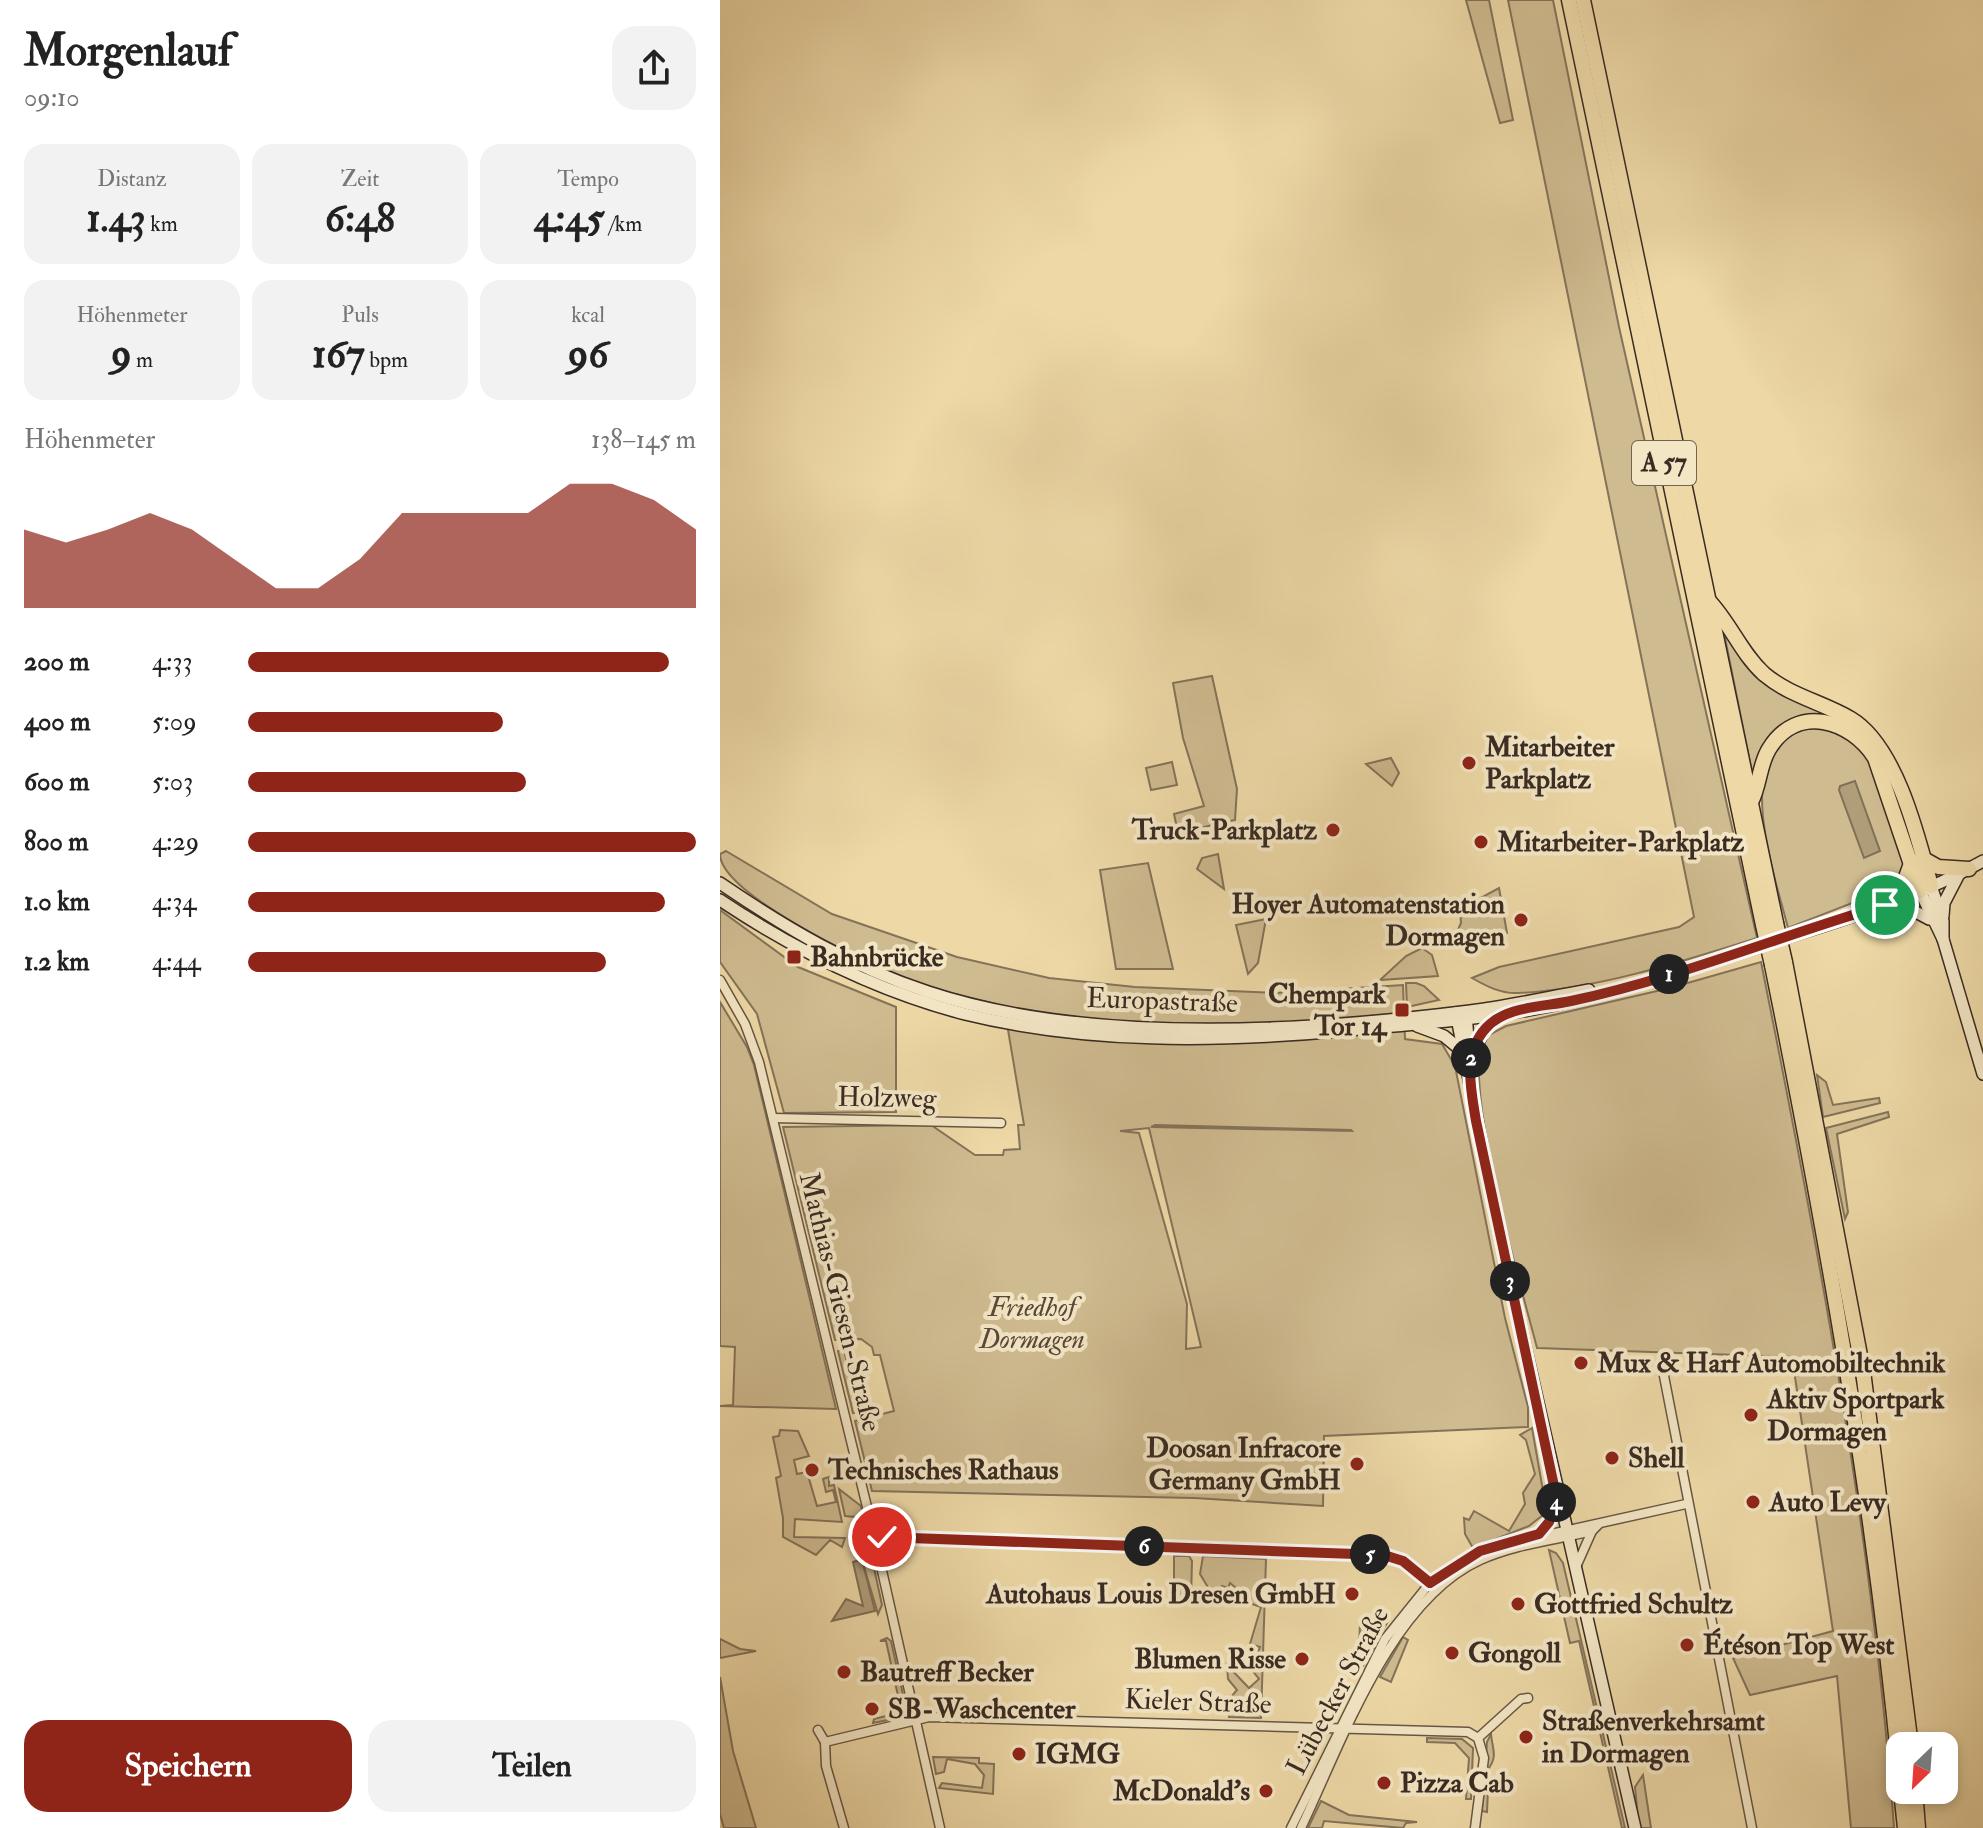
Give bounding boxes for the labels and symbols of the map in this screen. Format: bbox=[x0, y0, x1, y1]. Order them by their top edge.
road number: A 57 bbox=[1632, 441, 1696, 485]
place label: Mitarbeiter Parkplatz bbox=[1484, 730, 1615, 797]
marker: Mitarbeiter Parkplatz bbox=[1460, 754, 1478, 772]
place label: Truck-Parkplatz bbox=[1131, 813, 1317, 848]
marker: Truck-Parkplatz bbox=[1324, 821, 1342, 839]
place label: Mitarbeiter-Parkplatz bbox=[1496, 825, 1745, 860]
marker: Mitarbeiter-Parkplatz bbox=[1472, 833, 1490, 851]
pin bbox=[1851, 871, 1919, 939]
place label: Hoyer Automatenstation Dormagen bbox=[1231, 887, 1506, 954]
marker: Hoyer Automatenstation Dormagen bbox=[1512, 911, 1530, 929]
place label: Bahnbrücke bbox=[810, 940, 944, 975]
marker: Bahnbrücke bbox=[785, 948, 803, 966]
pin: 1 bbox=[1649, 954, 1689, 994]
place label: Chempark Tor 14 bbox=[1268, 977, 1388, 1044]
street label: Europastraße bbox=[1086, 981, 1239, 1021]
marker: Chempark Tor 14 bbox=[1393, 1001, 1411, 1019]
pin: 2 bbox=[1451, 1038, 1491, 1078]
street label: Holzweg bbox=[837, 1080, 938, 1116]
street label: Mathias-Giesen-Straße bbox=[791, 1169, 889, 1436]
pin: 3 bbox=[1490, 1261, 1530, 1301]
park label: Friedhof Dormagen bbox=[978, 1290, 1085, 1357]
place label: Mux & Harf Automobiltechnik bbox=[1596, 1346, 1946, 1381]
marker: Mux & Harf Automobiltechnik bbox=[1572, 1354, 1590, 1372]
place label: Aktiv Sportpark Dormagen bbox=[1766, 1382, 1945, 1449]
marker: Aktiv Sportpark Dormagen bbox=[1742, 1406, 1760, 1424]
place label: Doosan Infracore Germany GmbH bbox=[1146, 1431, 1341, 1498]
place label: Shell bbox=[1628, 1441, 1685, 1476]
marker: Shell bbox=[1603, 1449, 1621, 1467]
place label: Technisches Rathaus bbox=[827, 1453, 1059, 1488]
marker: Doosan Infracore Germany GmbH bbox=[1348, 1455, 1366, 1473]
marker: Technisches Rathaus bbox=[803, 1461, 821, 1479]
pin: 4 bbox=[1536, 1482, 1576, 1522]
place label: Auto Levy bbox=[1768, 1485, 1887, 1520]
marker: Auto Levy bbox=[1744, 1493, 1762, 1511]
pin bbox=[848, 1503, 916, 1571]
pin: 6 bbox=[1124, 1526, 1164, 1566]
pin: 5 bbox=[1350, 1534, 1390, 1574]
place label: Autohaus Louis Dresen GmbH bbox=[985, 1577, 1336, 1612]
marker: Autohaus Louis Dresen GmbH bbox=[1343, 1585, 1361, 1603]
place label: Gottfried Schultz bbox=[1534, 1587, 1733, 1622]
marker: Gottfried Schultz bbox=[1509, 1595, 1527, 1613]
street label: Lübecker Straße bbox=[1279, 1600, 1397, 1781]
place label: Étéson Top West bbox=[1703, 1627, 1894, 1663]
place label: Gongoll bbox=[1468, 1636, 1562, 1671]
marker: Étéson Top West bbox=[1678, 1636, 1696, 1654]
place label: Blumen Risse bbox=[1134, 1642, 1286, 1677]
marker: Gongoll bbox=[1443, 1644, 1461, 1662]
marker: Blumen Risse bbox=[1293, 1650, 1311, 1668]
place label: Bautreff Becker bbox=[860, 1655, 1034, 1690]
marker: Bautreff Becker bbox=[835, 1663, 853, 1681]
street label: Kieler Straße bbox=[1124, 1682, 1272, 1722]
place label: SB-Waschcenter bbox=[888, 1692, 1076, 1727]
marker: SB-Waschcenter bbox=[863, 1700, 881, 1718]
place label: Straßenverkehrsamt in Dormagen bbox=[1541, 1704, 1765, 1771]
marker: Straßenverkehrsamt in Dormagen bbox=[1517, 1728, 1535, 1746]
north arrow bbox=[1886, 1732, 1958, 1804]
place label: IGMG bbox=[1035, 1737, 1120, 1772]
marker: IGMG bbox=[1010, 1745, 1028, 1763]
place label: Pizza Cab bbox=[1400, 1766, 1514, 1801]
place label: McDonald's bbox=[1112, 1774, 1250, 1809]
marker: Pizza Cab bbox=[1375, 1774, 1393, 1792]
marker: McDonald's bbox=[1257, 1782, 1275, 1800]

